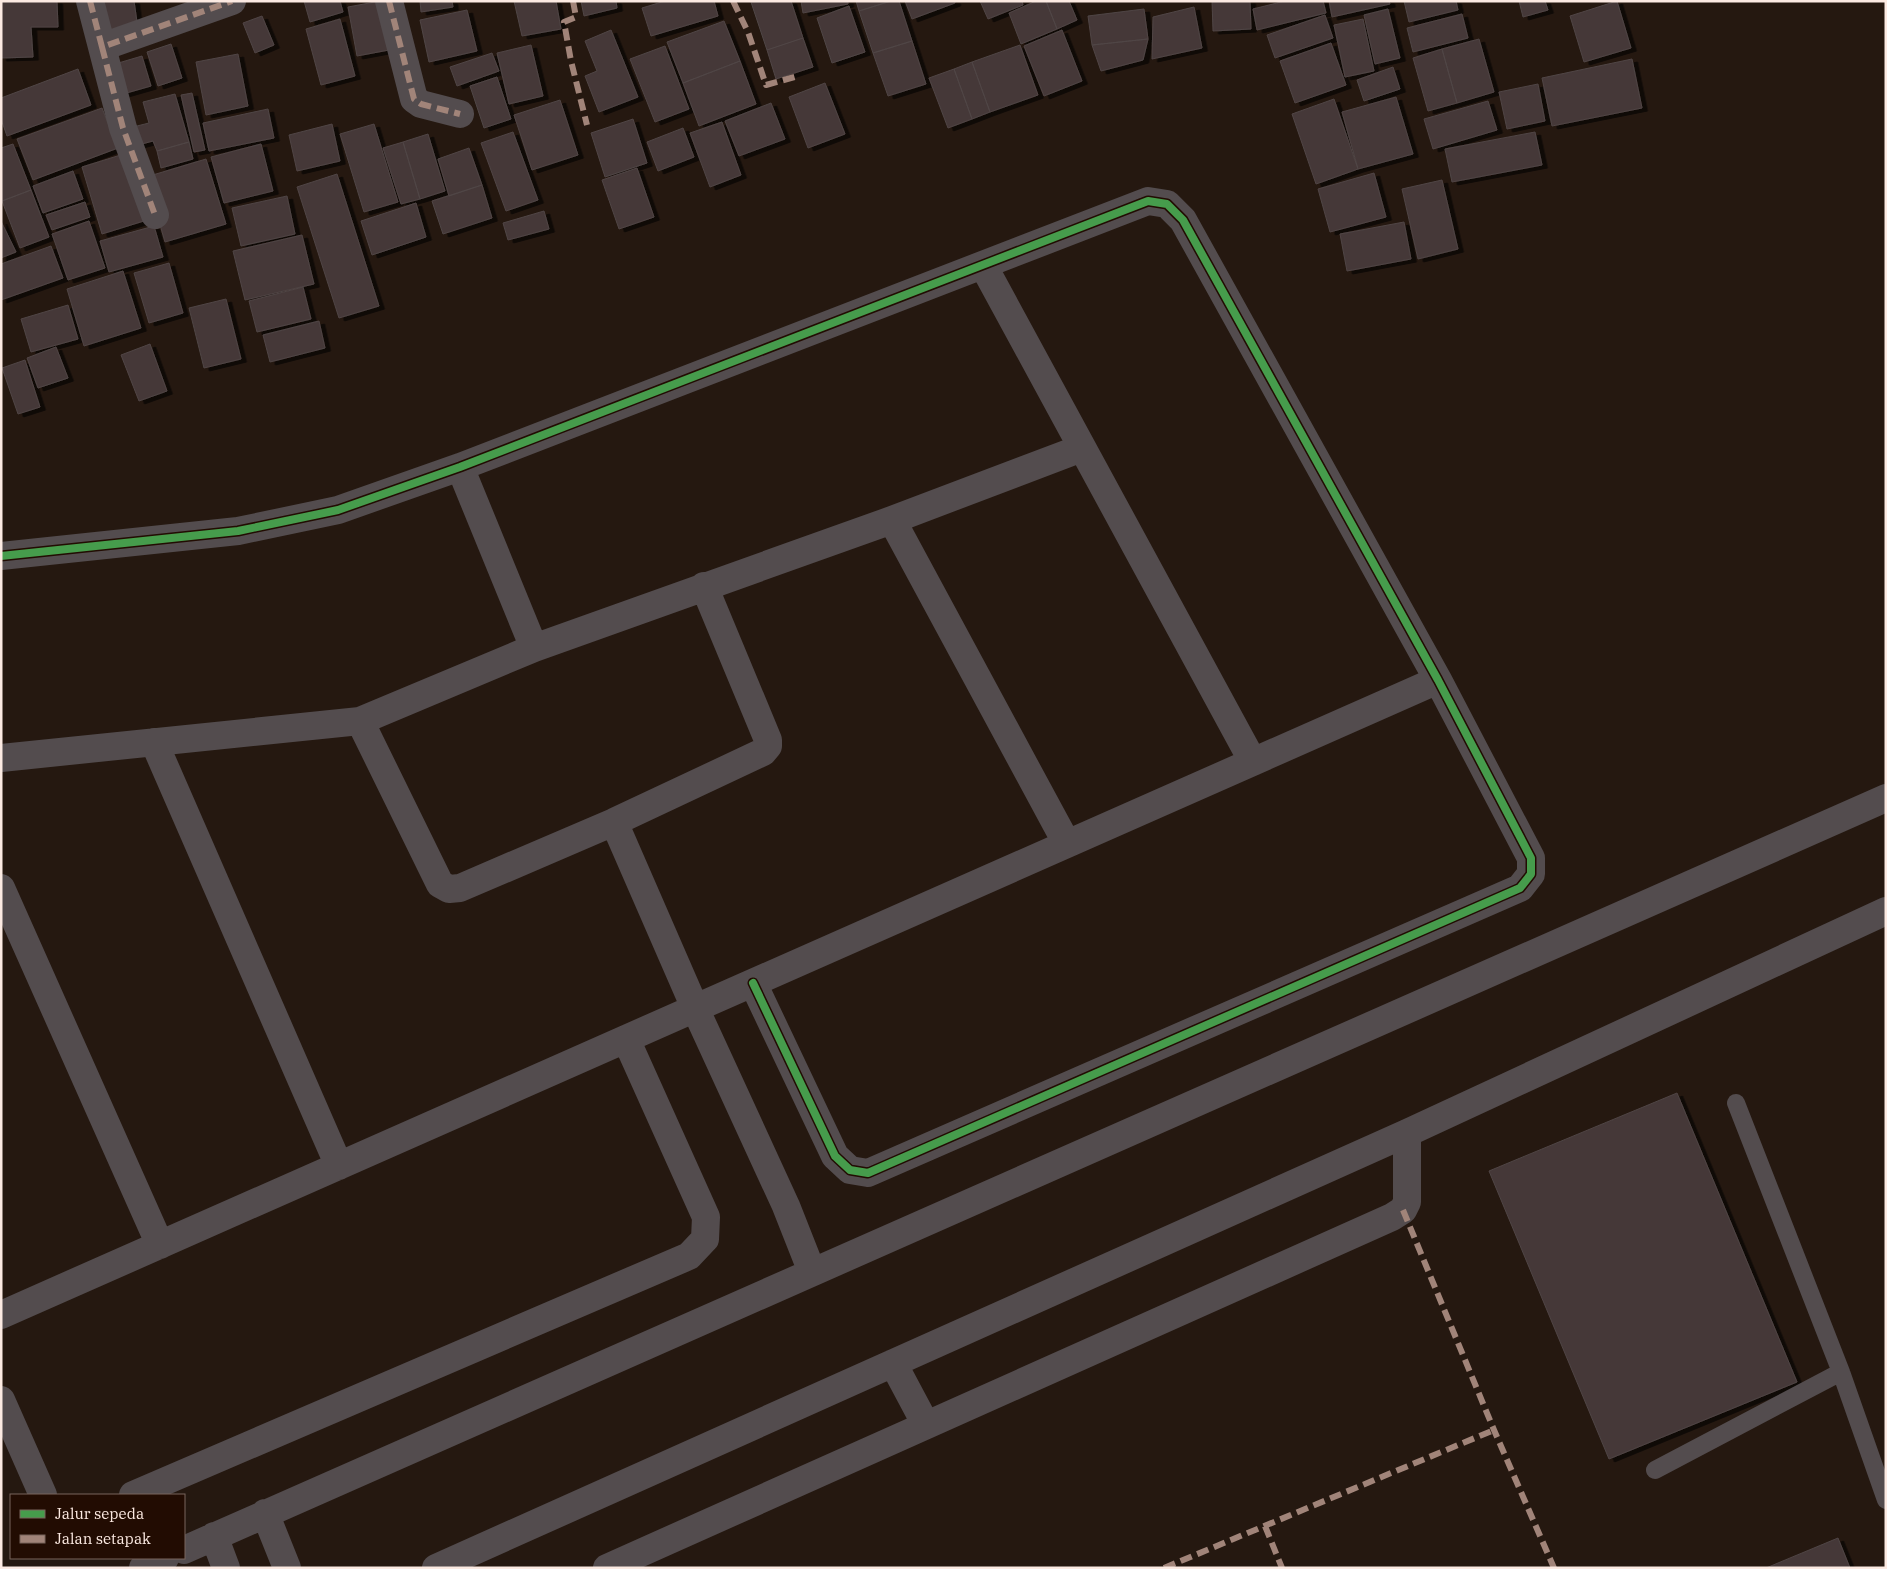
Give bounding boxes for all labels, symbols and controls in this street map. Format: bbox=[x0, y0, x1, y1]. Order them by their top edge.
legend bbox=[10, 1494, 185, 1559]
text: Jalur sepeda bbox=[55, 1504, 144, 1523]
text: Jalan setapak bbox=[55, 1529, 151, 1548]

